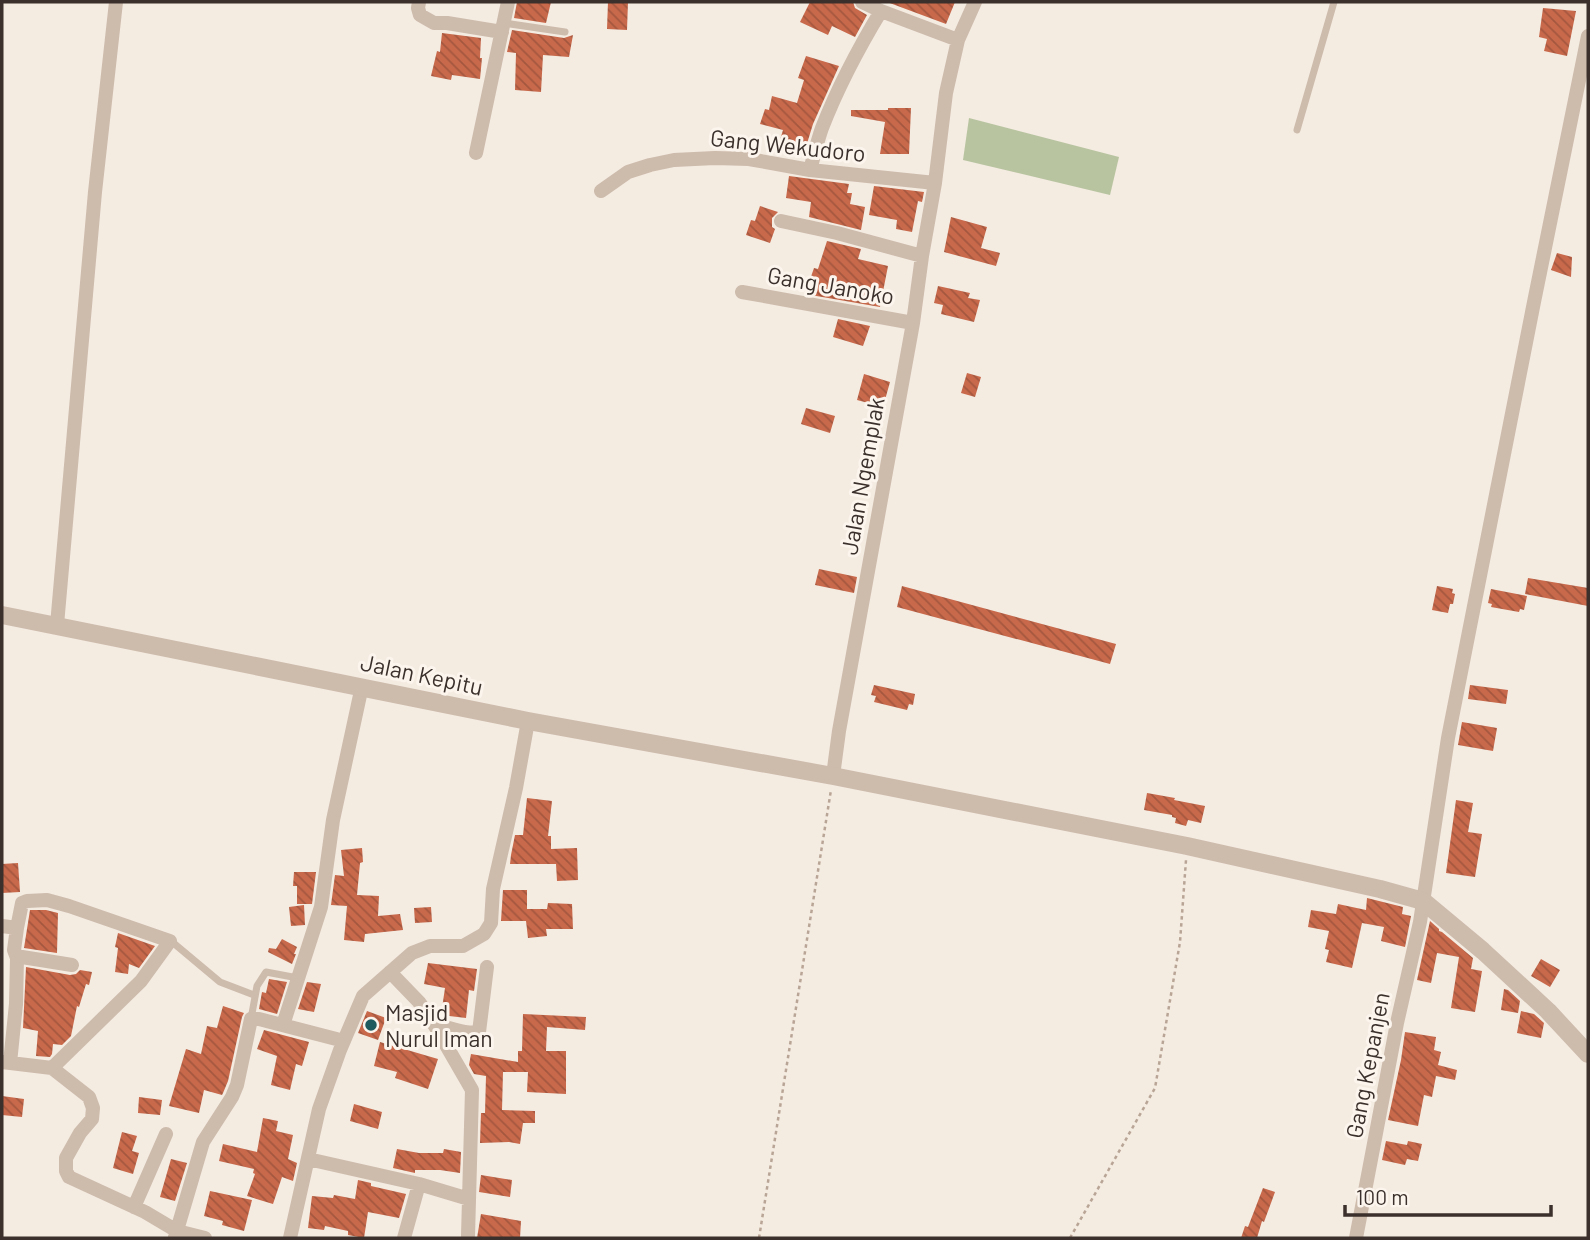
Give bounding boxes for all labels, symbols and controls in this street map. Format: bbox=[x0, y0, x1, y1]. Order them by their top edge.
street label: Gang Wekudoro bbox=[709, 123, 867, 167]
street label: Gang Janoko bbox=[765, 260, 897, 310]
street label: Jalan Ngemplak bbox=[834, 395, 890, 557]
street label: Jalan Kepitu bbox=[358, 647, 486, 701]
street label: Gang Kepanjen bbox=[1339, 990, 1395, 1140]
place label: Masjid Nurul Iman bbox=[385, 998, 493, 1052]
marker: Masjid Nurul Iman bbox=[363, 1017, 379, 1033]
scale bar bbox=[1345, 1174, 1552, 1218]
text: 100 m bbox=[1356, 1184, 1409, 1209]

